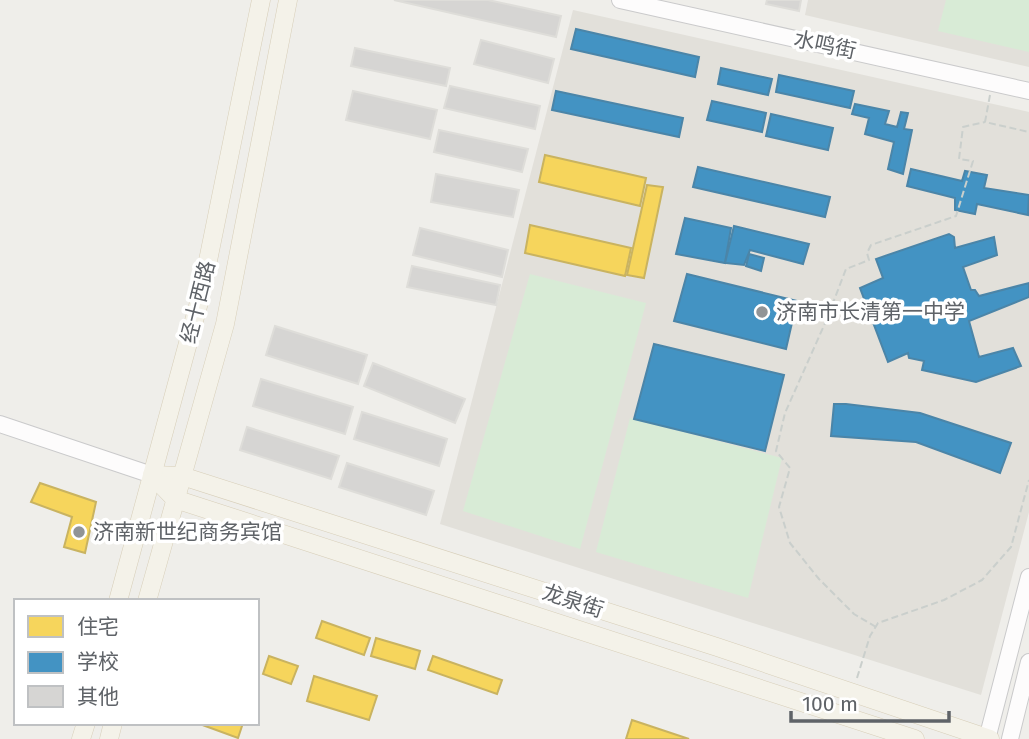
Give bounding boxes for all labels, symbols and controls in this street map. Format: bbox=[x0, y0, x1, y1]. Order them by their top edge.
street label: 水鸣街 bbox=[791, 26, 859, 64]
street label: 经十西路 bbox=[175, 258, 221, 346]
place label: 济南市长清第一中学 bbox=[776, 299, 965, 325]
marker: 济南市长清第一中学 bbox=[754, 304, 770, 320]
place label: 济南新世纪商务宾馆 bbox=[93, 519, 282, 545]
marker: 济南新世纪商务宾馆 bbox=[71, 524, 87, 540]
street label: 龙泉街 bbox=[539, 579, 607, 623]
legend bbox=[14, 599, 259, 725]
text: 住宅 bbox=[77, 614, 119, 640]
text: 学校 bbox=[77, 649, 119, 675]
scale bar bbox=[791, 680, 948, 724]
text: 其他 bbox=[77, 684, 119, 710]
text: 100 m bbox=[802, 691, 858, 717]

